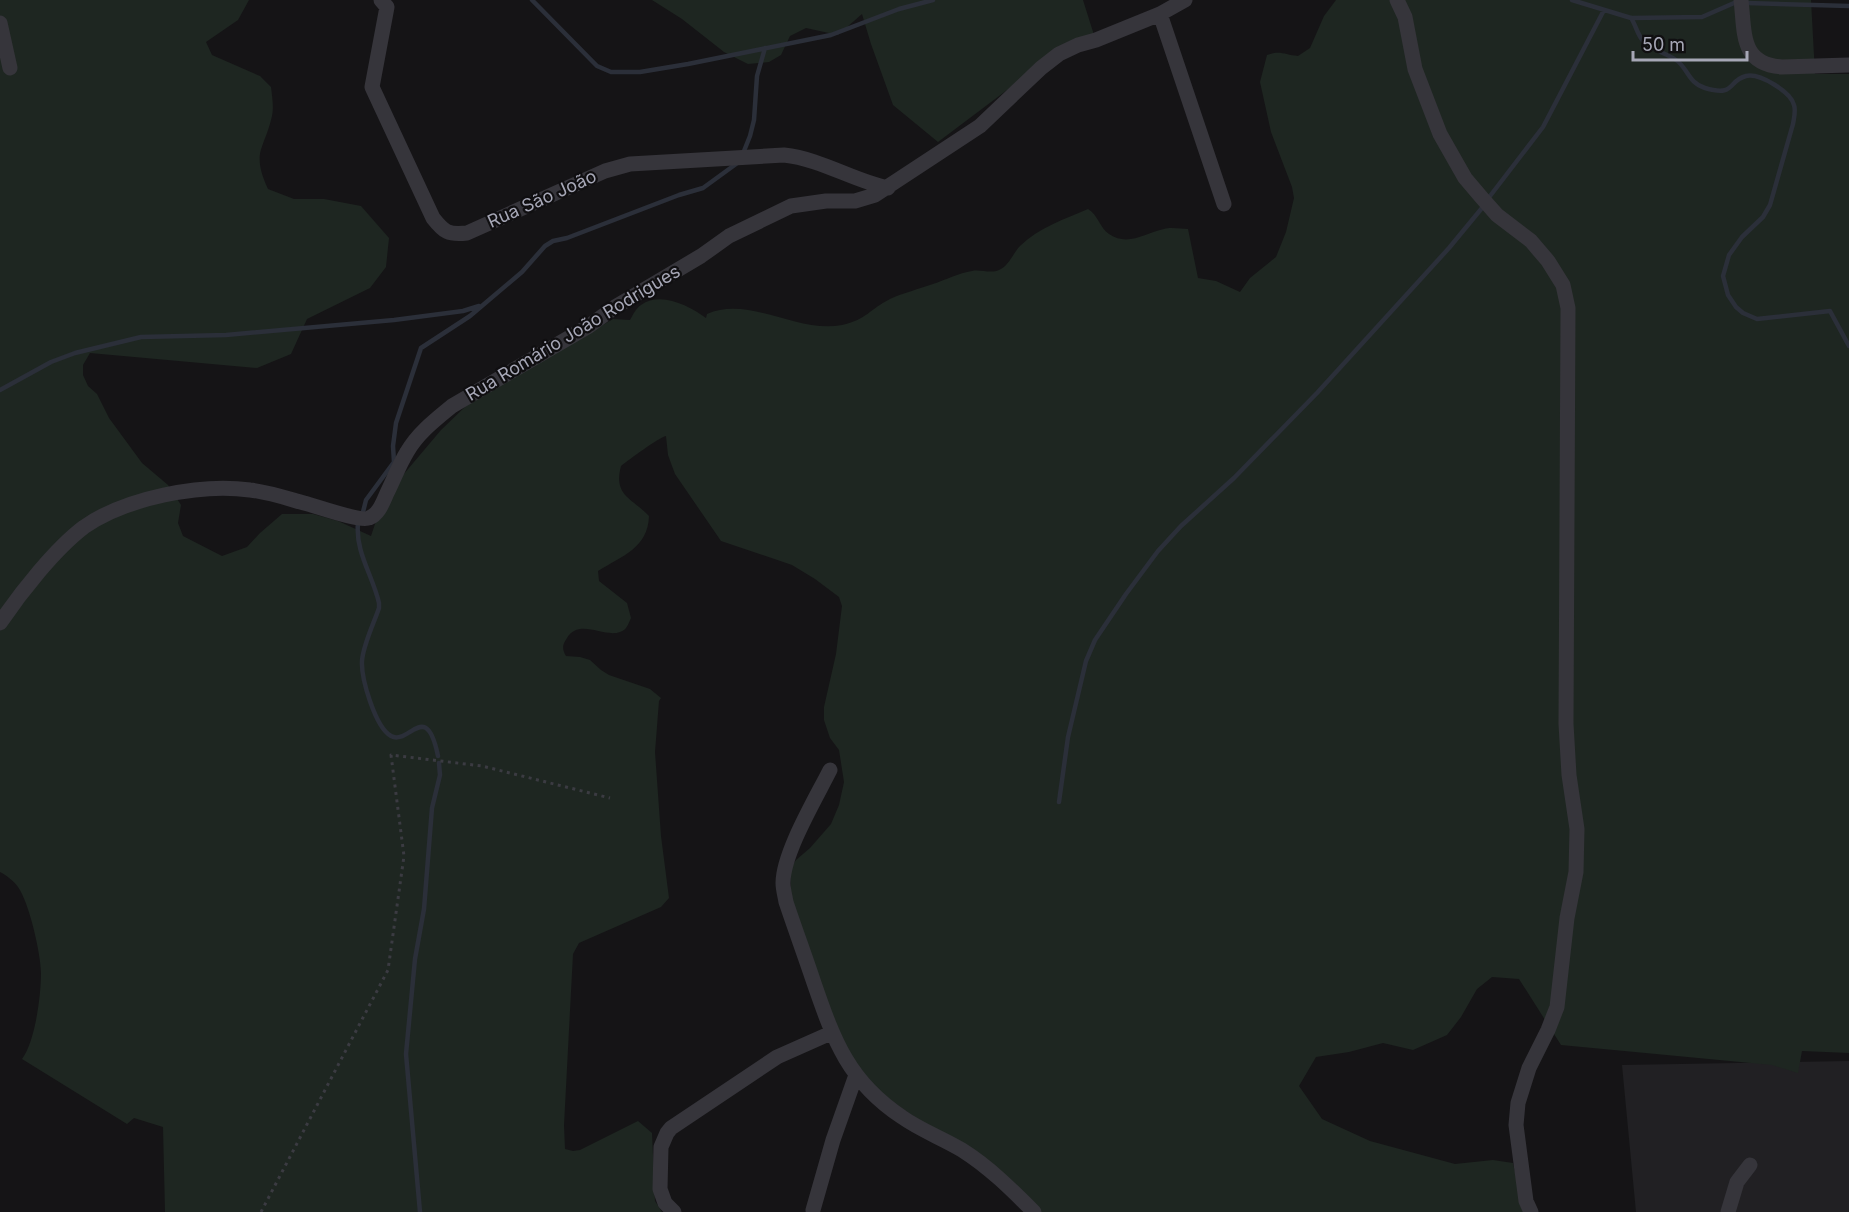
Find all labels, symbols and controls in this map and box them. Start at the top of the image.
scale bar [1633,24,1747,62]
text: 50 m [1642,34,1685,55]
street label: Rua São João [484,165,600,232]
street label: Rua Romário João Rodrigues [462,260,684,405]

